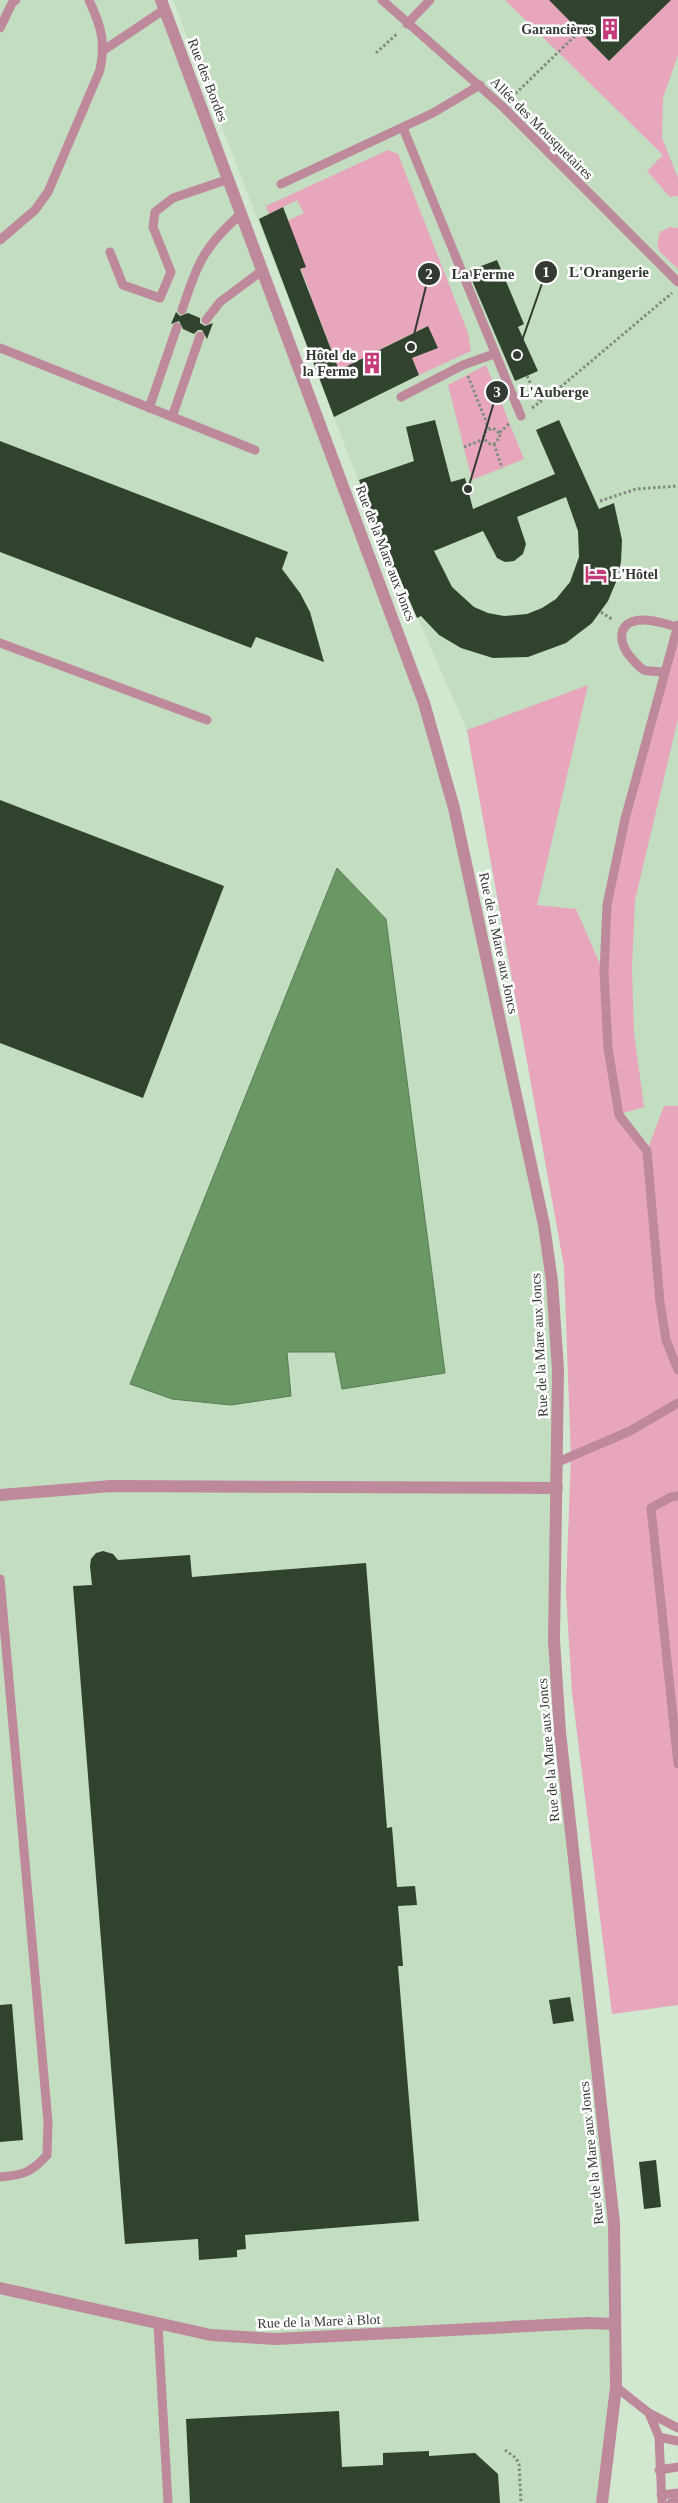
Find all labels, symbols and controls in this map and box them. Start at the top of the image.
building icon: Garancières [597,16,623,42]
place label: Garancières [521,22,595,37]
street label: Rue des Bordes [185,36,230,124]
street label: Allée des Mousquetaires [487,74,596,183]
callout: L'Orangerie [534,257,658,287]
callout: La Ferme [417,259,525,289]
text: 1 [542,264,550,280]
text: L'Orangerie [569,264,649,280]
text: 2 [425,266,433,282]
text: La Ferme [452,266,515,282]
place label: Hôtel de la Ferme [303,348,356,379]
building icon: Hôtel de la Ferme [359,350,385,376]
callout: L'Auberge [484,377,599,407]
text: 3 [493,384,501,400]
text: L'Auberge [519,384,589,400]
street label: Rue de la Mare aux Joncs [353,483,418,623]
hotel icon: L'Hôtel [583,561,609,587]
place label: L'Hôtel [612,567,658,582]
street label: Rue de la Mare aux Joncs [476,871,521,1015]
street label: Rue de la Mare aux Joncs [528,1273,551,1417]
street label: Rue de la Mare aux Joncs [535,1677,562,1822]
street label: Rue de la Mare aux Joncs [577,2080,606,2225]
street label: Rue de la Mare à Blot [257,2312,381,2331]

